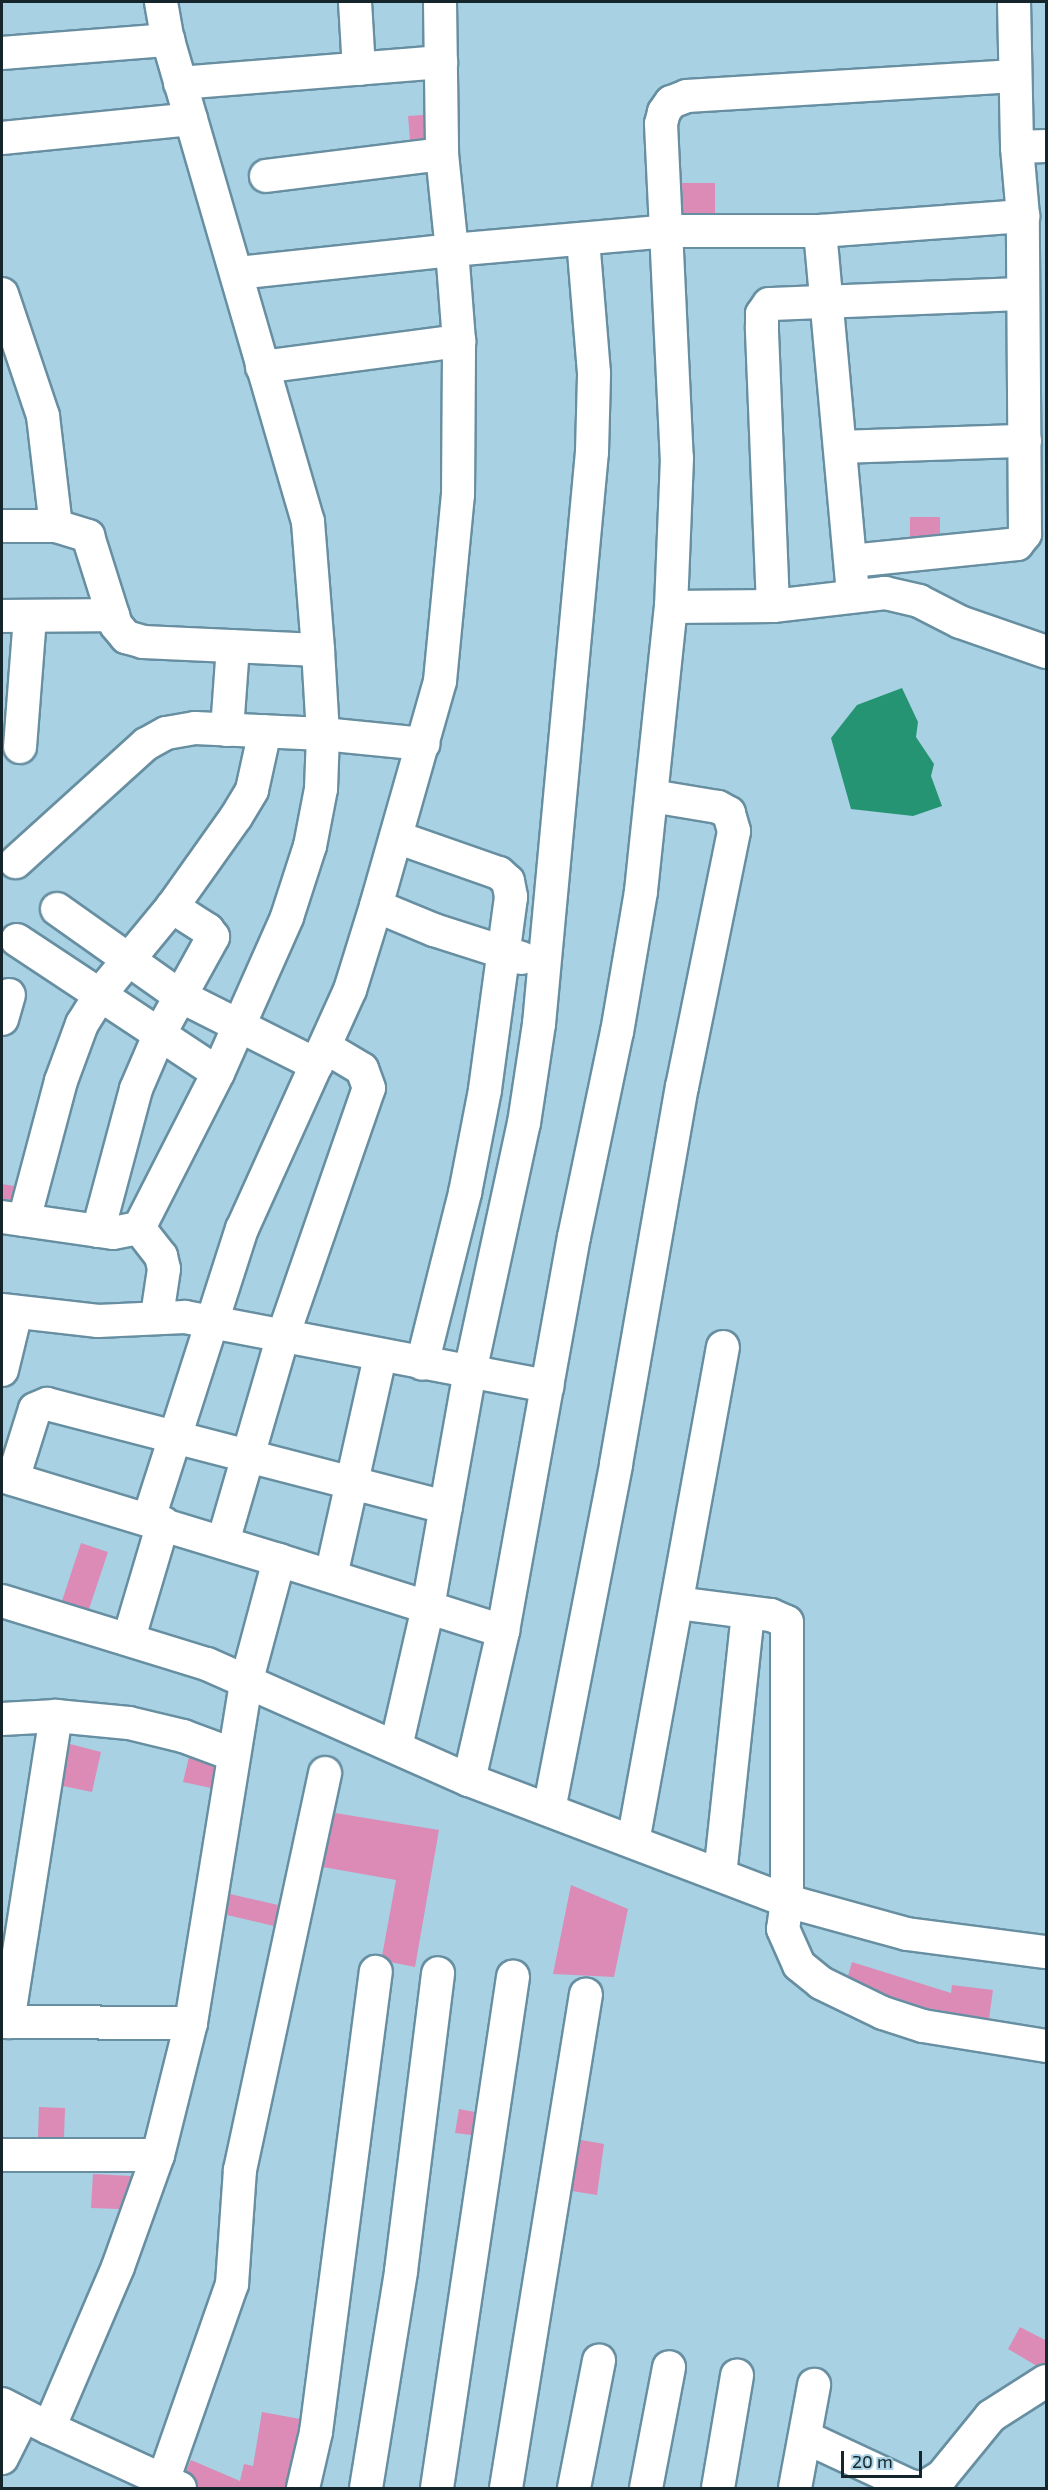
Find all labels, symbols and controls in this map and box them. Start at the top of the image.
scale bar [844,2439,925,2477]
text: 20 m [852,2450,893,2472]

